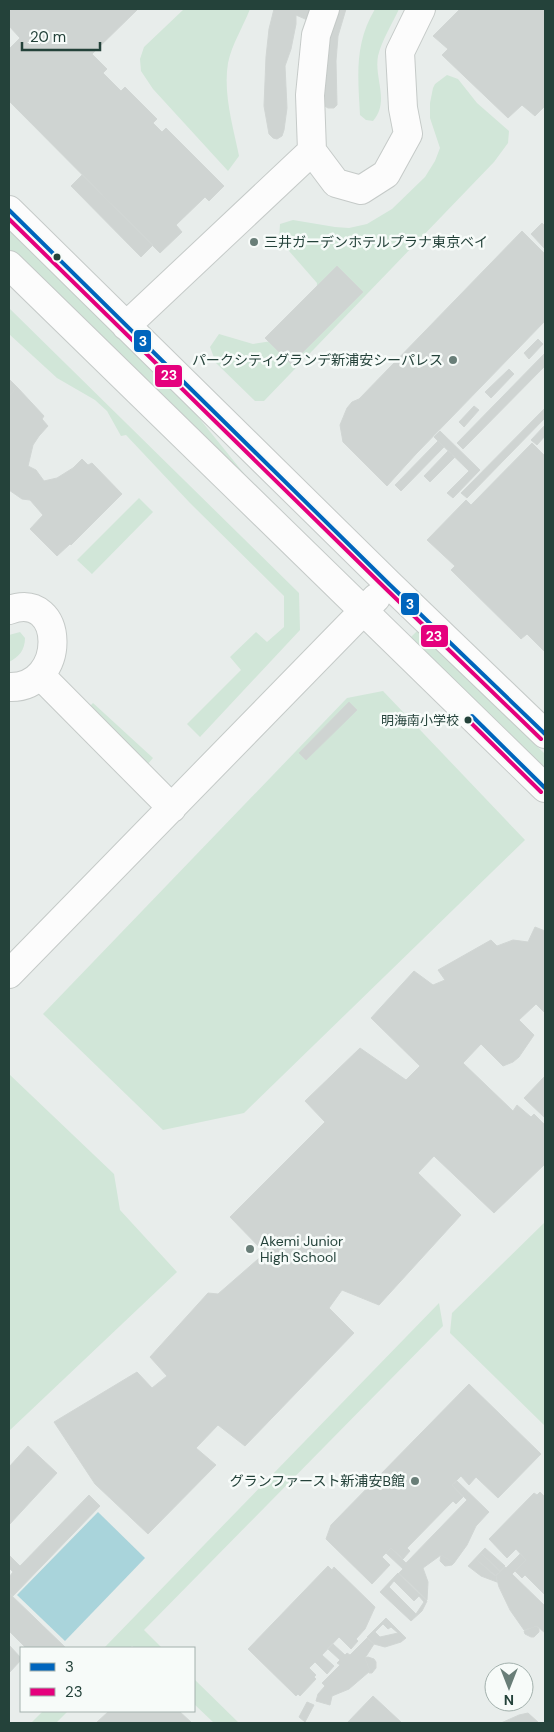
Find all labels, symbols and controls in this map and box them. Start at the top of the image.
scale bar [22,20,100,52]
text: 20 m [30,27,66,47]
place label: 三井ガーデンホテルプラナ東京ベイ [264,233,488,251]
marker: 三井ガーデンホテルプラナ東京ベイ [248,236,260,248]
unlabelled marker [52,252,62,262]
line badge: 3 [133,329,152,353]
text: 3 [139,332,147,350]
place label: パークシティグランデ新浦安シーパレス [192,351,443,369]
marker: パークシティグランデ新浦安シーパレス [447,354,459,366]
line badge: 23 [154,364,183,388]
text: 23 [161,366,177,384]
line badge: 3 [400,592,420,616]
text: 3 [406,595,414,613]
line badge: 23 [420,624,449,648]
text: 23 [426,627,442,645]
place label: 明海南小学校 [381,712,459,729]
marker: 明海南小学校 [463,715,473,725]
place label: Akemi Junior High School [260,1232,343,1266]
marker: Akemi Junior High School [244,1243,256,1255]
place label: グランファースト新浦安B館 [230,1472,405,1490]
marker: グランファースト新浦安B館 [409,1475,421,1487]
legend [20,1647,195,1712]
text: 3 [65,1657,74,1677]
north arrow [484,1662,534,1712]
text: 23 [65,1682,83,1702]
text: N [504,1691,514,1709]

